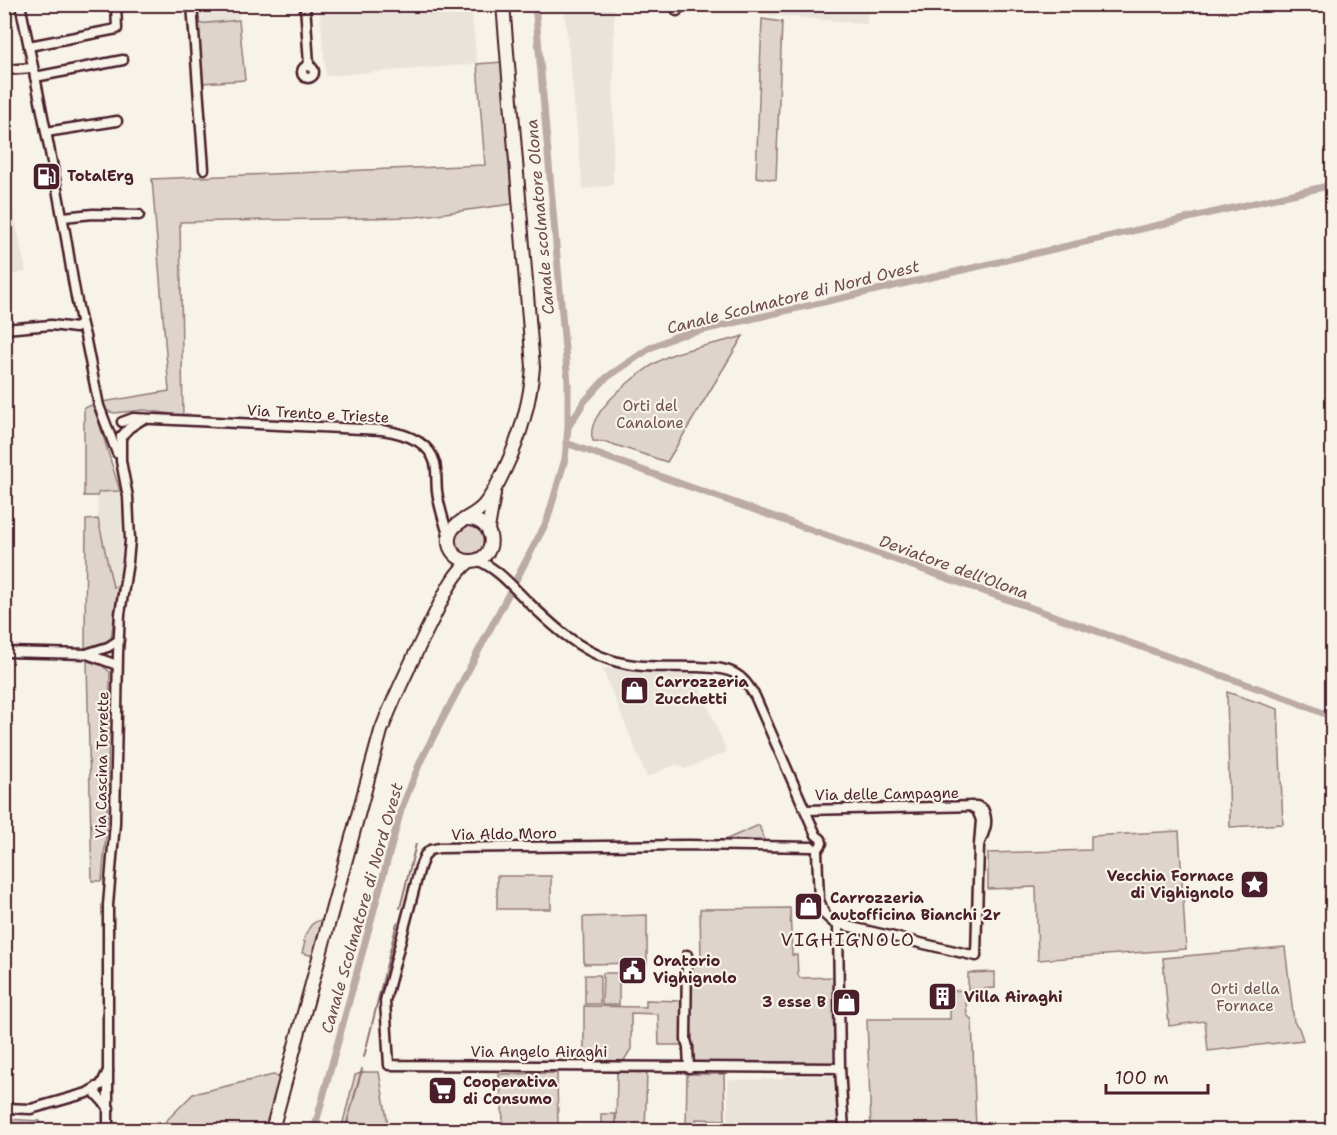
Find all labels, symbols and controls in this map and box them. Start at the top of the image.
water label: Canale scolmatore Olona [521,118,559,316]
fuel station icon: TotalErg [30,160,62,192]
place label: TotalErg [67,166,134,186]
water label: Canale Scolmatore di Nord Ovest [665,255,921,339]
park label: Orti del Canalone [616,396,684,433]
street label: Via Trento e Trieste [246,400,390,428]
water label: Deviatore dell'Olona [876,530,1032,604]
place label: Carrozzeria Zucchetti [655,672,750,709]
shop icon: Carrozzeria Zucchetti [618,675,650,707]
street label: Via Cascina Torrette [91,691,113,839]
water label: Canale Scolmatore di Nord Ovest [316,780,408,1036]
street label: Via delle Campagne [815,783,959,805]
street label: Via Aldo Moro [451,823,557,845]
place label: Vecchia Fornace di Vighignolo [1107,866,1234,903]
place icon: Vecchia Fornace di Vighignolo [1239,869,1271,901]
place label: Carrozzeria autofficina Bianchi 2r [830,888,1001,925]
shop icon: Carrozzeria autofficina Bianchi 2r [793,891,825,923]
district label: VIGHIGNOLO [781,928,915,952]
place label: Oratorio Vighignolo [653,951,737,988]
public building icon: Oratorio Vighignolo [616,954,648,986]
park label: Orti della Fornace [1211,979,1280,1016]
building icon: Villa Airaghi [927,981,959,1013]
shop icon: 3 esse B [831,986,863,1018]
place label: Villa Airaghi [964,987,1063,1007]
place label: 3 esse B [762,992,826,1012]
street label: Via Angelo Airaghi [470,1042,608,1062]
scale bar [1106,1057,1208,1095]
text: 100 m [1115,1066,1169,1090]
place label: Cooperativa di Consumo [463,1072,558,1109]
supermarket icon: Cooperativa di Consumo [426,1075,458,1107]

